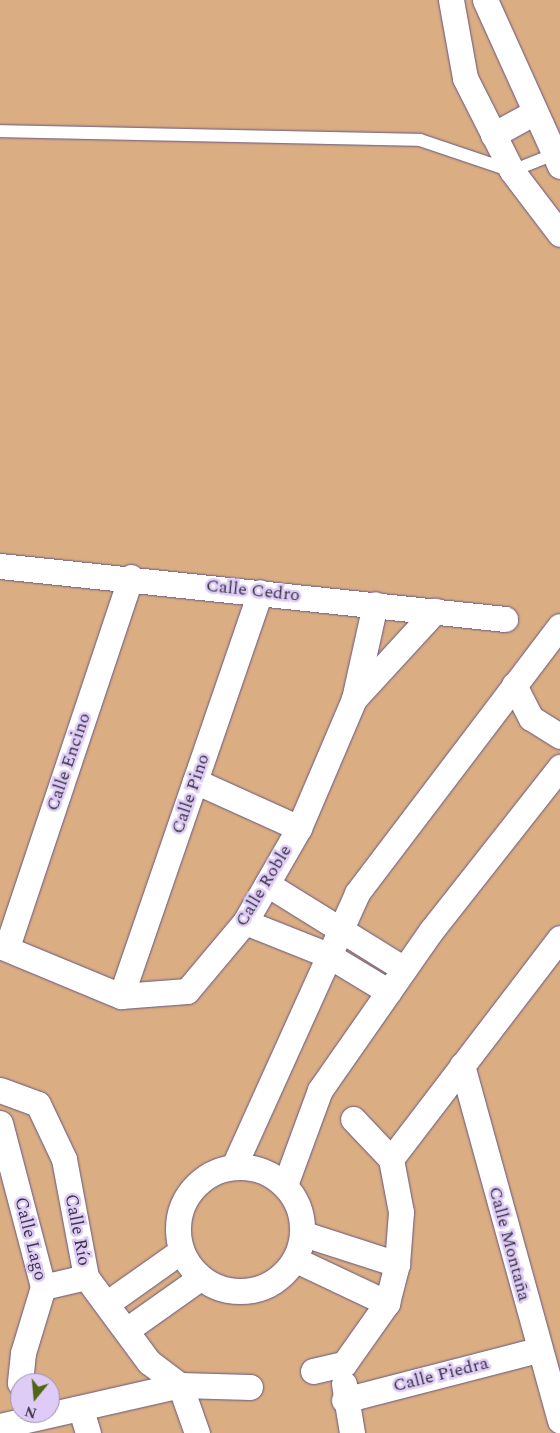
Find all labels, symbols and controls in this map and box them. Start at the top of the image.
street label: Calle Cedro [205,575,301,607]
street label: Calle Encino [42,710,96,814]
street label: Calle Pino [167,751,215,837]
street label: Calle Roble [231,841,297,931]
street label: Calle Montaña [483,1185,535,1303]
street label: Calle Río [59,1192,95,1268]
street label: Calle Lago [9,1195,51,1283]
street label: Calle Piedra [391,1353,491,1397]
north arrow [10,1373,60,1423]
text: N [22,1400,39,1424]

